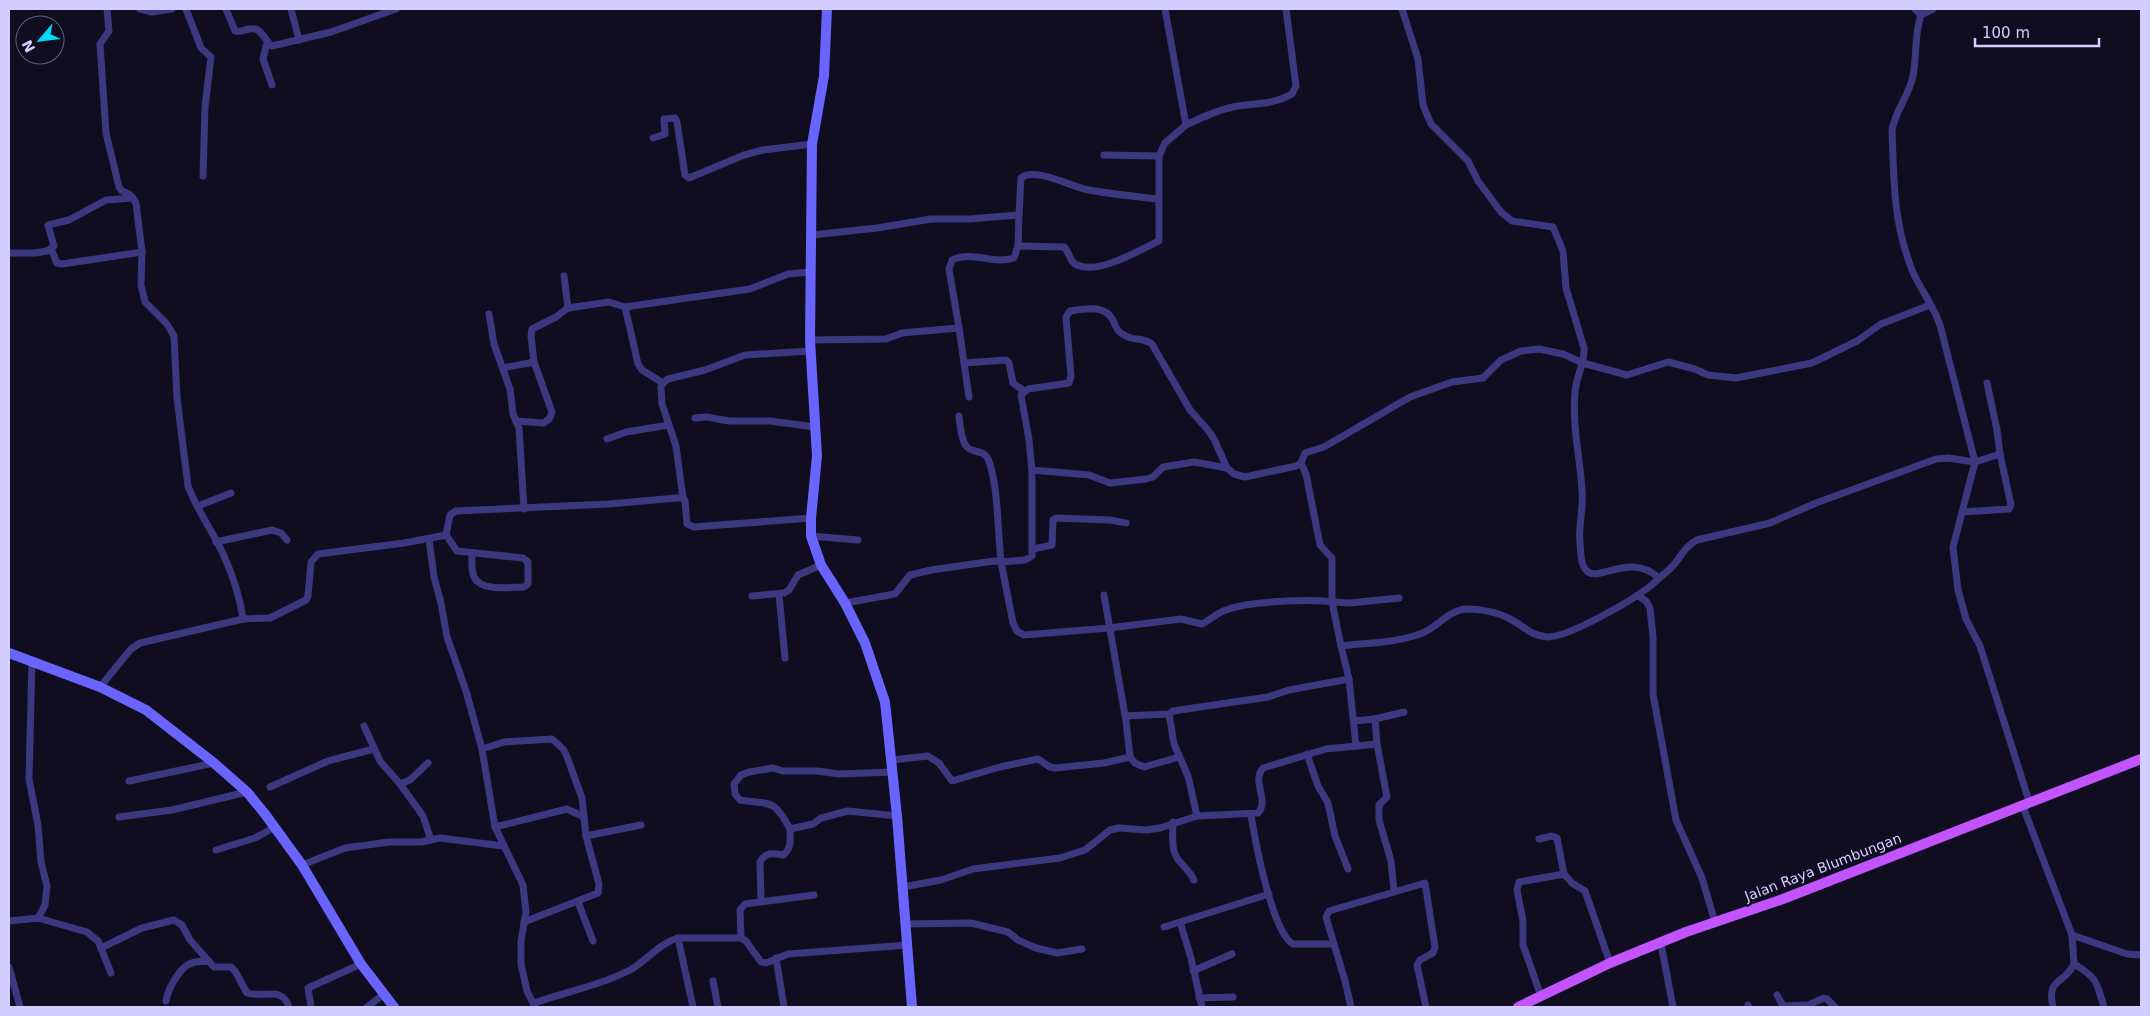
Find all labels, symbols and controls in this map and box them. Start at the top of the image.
north arrow [15,15,65,65]
scale bar [1975,15,2099,47]
text: 100 m [1982,24,2030,42]
text: N [19,37,38,55]
street label: Jalan Raya Blumbungan [1741,830,1904,905]

